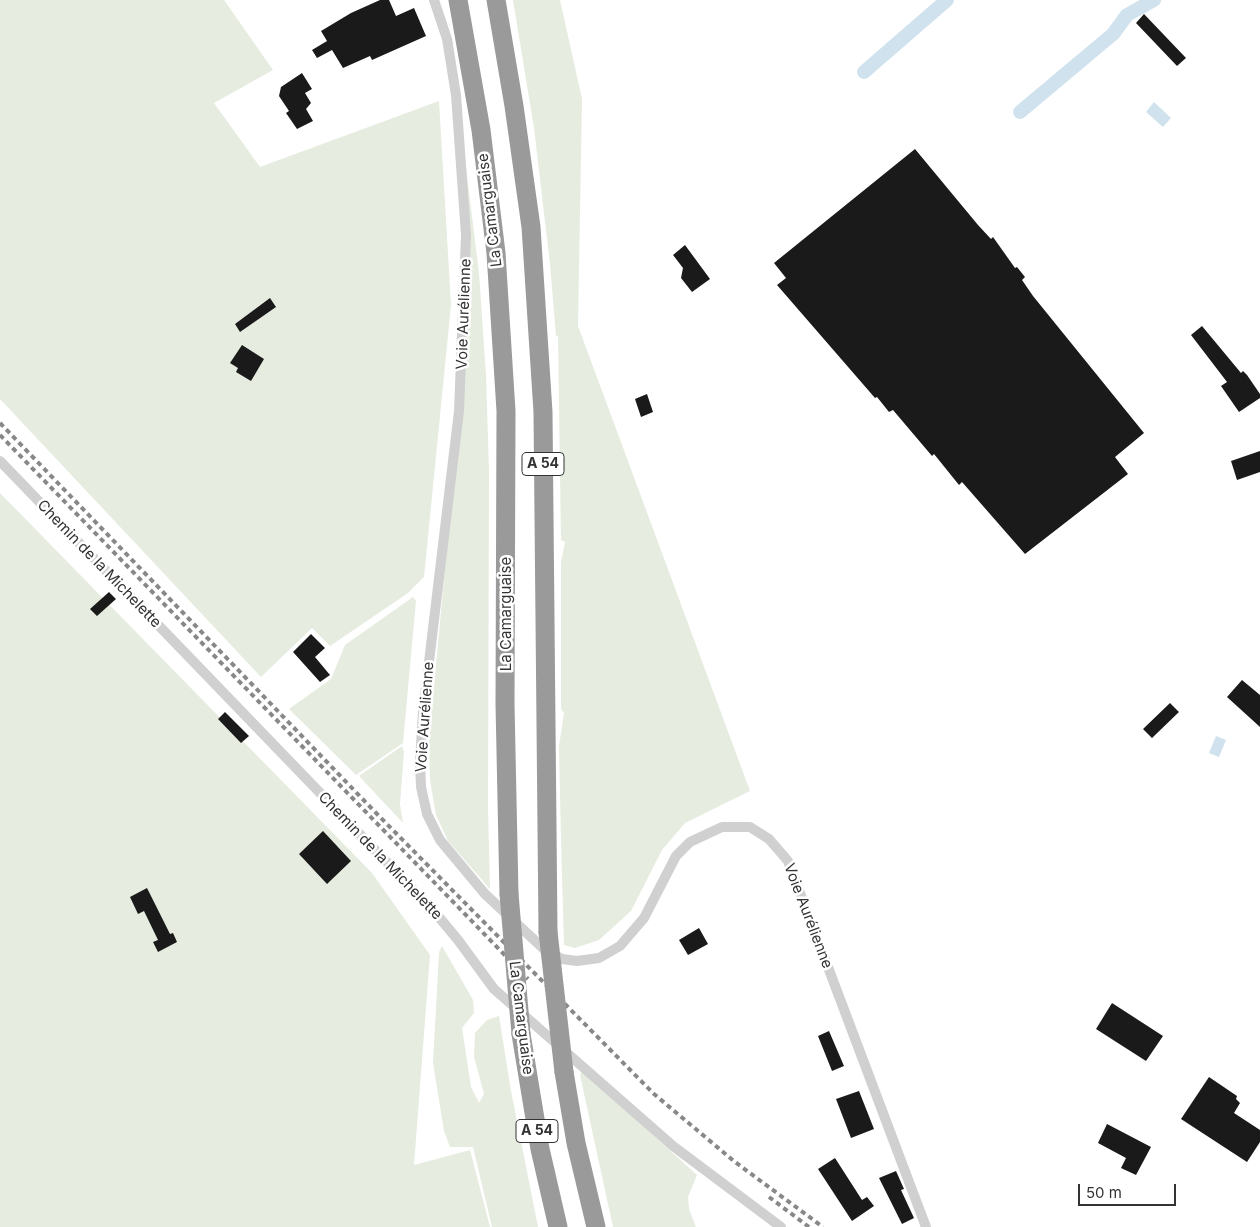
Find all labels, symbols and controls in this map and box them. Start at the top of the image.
street label: La Camarguaise [474,152,506,268]
street label: Voie Aurélienne [453,258,475,370]
road number: A 54 [522,452,564,476]
street label: Chemin de la Michelette [33,496,165,632]
street label: La Camarguaise [497,557,515,671]
street label: Voie Aurélienne [412,661,438,773]
street label: Chemin de la Michelette [314,788,446,924]
street label: Voie Aurélienne [780,861,836,971]
street label: La Camarguaise [505,960,537,1076]
road number: A 54 [516,1120,558,1142]
scale bar [1080,1174,1178,1206]
text: 50 m [1086,1183,1122,1202]

